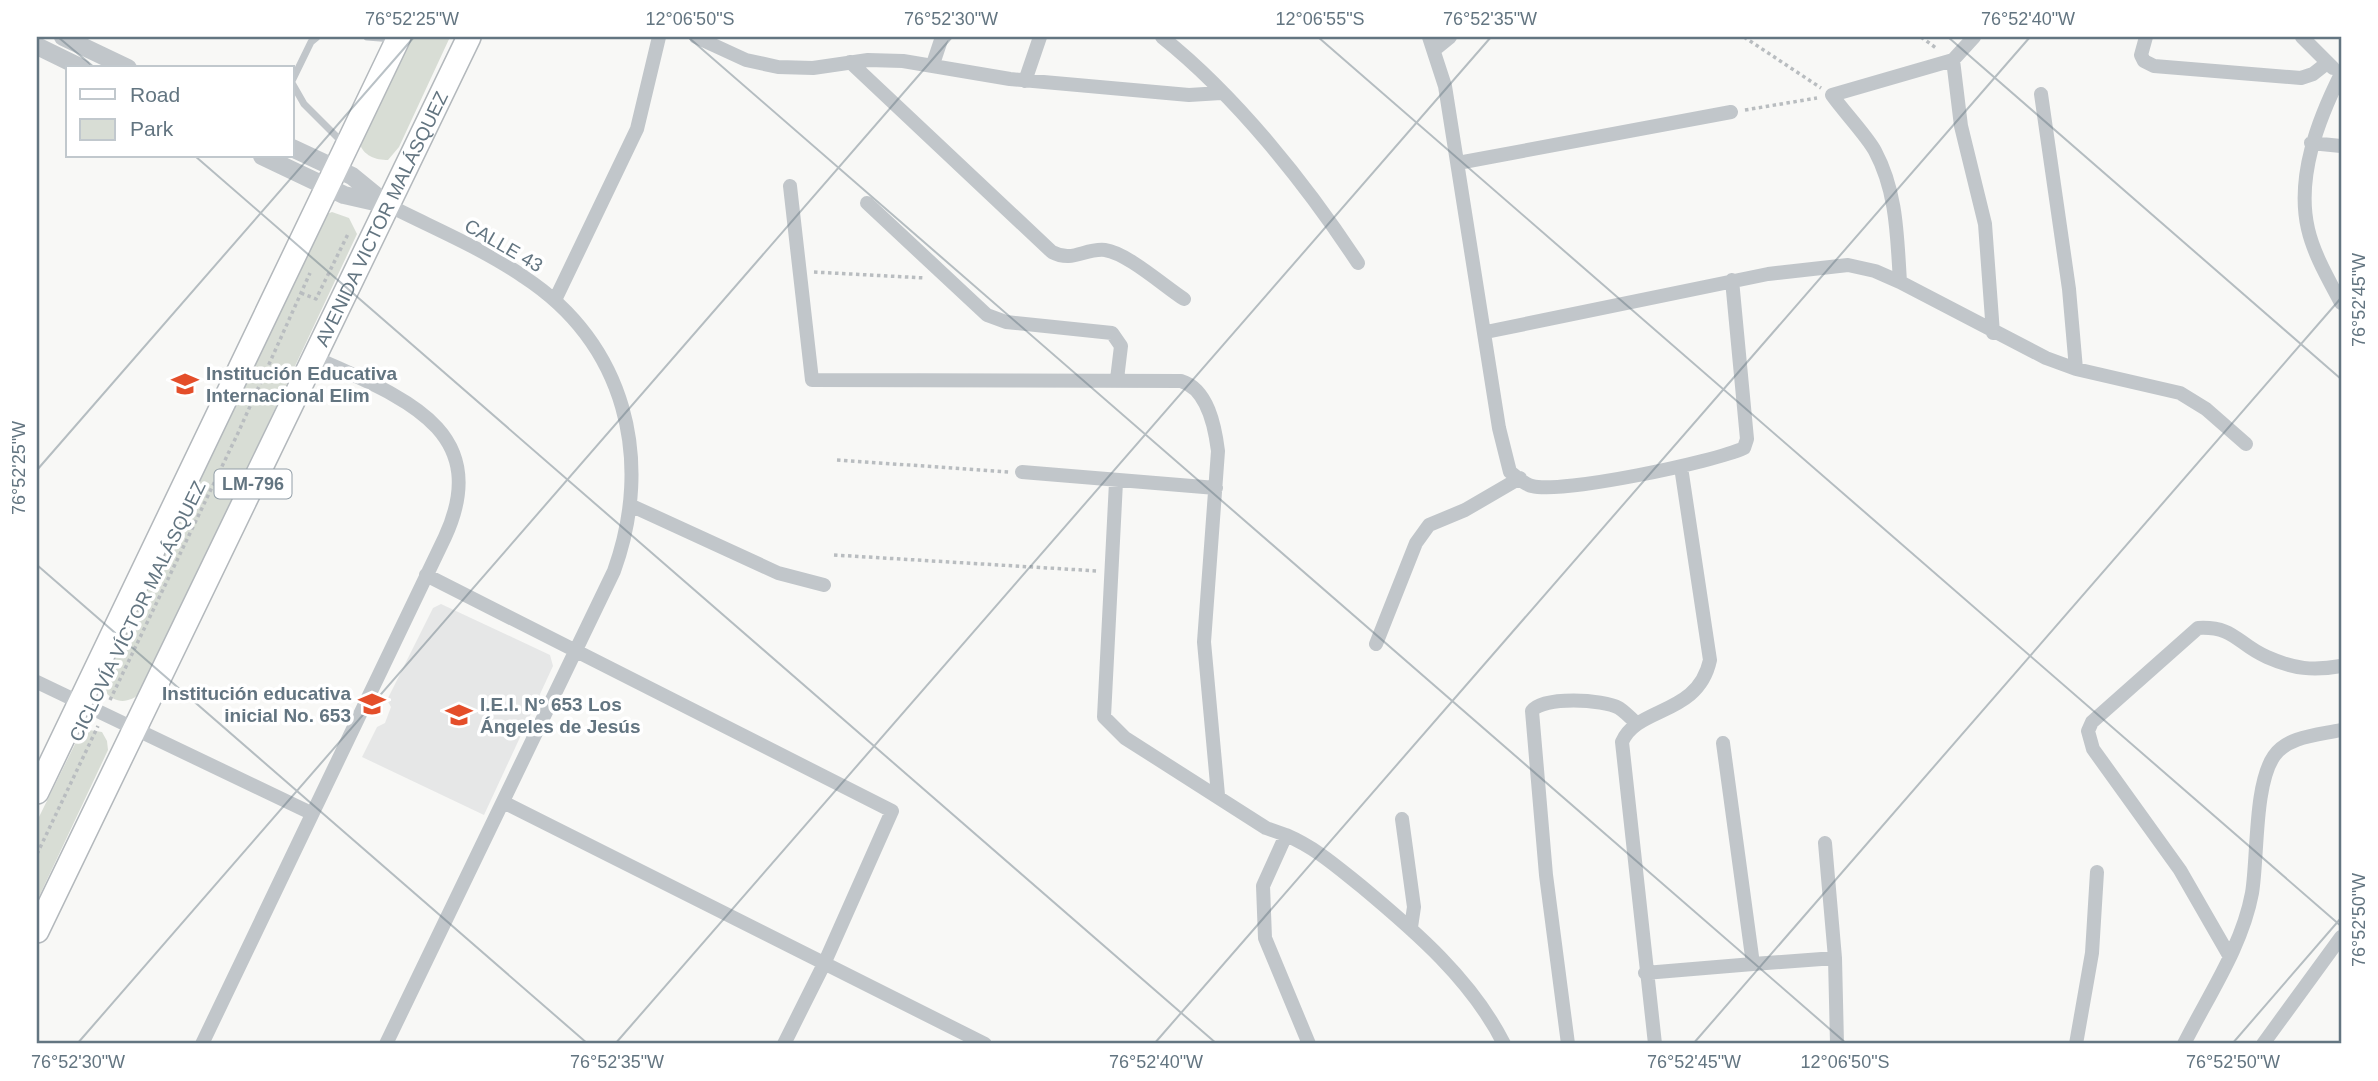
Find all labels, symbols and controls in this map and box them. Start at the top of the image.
text: 76°52'25"W [365,9,459,29]
text: 12°06'50"S [645,9,735,29]
text: 76°52'30"W [904,9,998,29]
text: 12°06'55"S [1275,9,1365,29]
text: 76°52'35"W [1443,9,1537,29]
text: 76°52'40"W [1981,9,2075,29]
legend [66,66,294,158]
text: Road [130,83,180,106]
street label: AVENIDA VICTOR MALÁSQUEZ [311,88,452,350]
text: Park [130,117,174,140]
street label: CALLE 43 [461,215,547,276]
text: 76°52'45"W [2349,253,2369,347]
place label: Institución Educativa Internacional Elim [206,363,398,406]
school or university icon: Institución Educativa Internacional Elim [170,369,200,399]
text: 76°52'25"W [9,421,29,515]
road number: LM-796 [215,470,292,498]
street label: CICLOVÍA VÍCTOR MALÁSQUEZ [65,477,210,745]
place label: Institución educativa inicial No. 653 [162,683,351,726]
school or university icon: Institución educativa inicial No. 653 [357,689,387,719]
place label: I.E.I. N° 653 Los Ángeles de Jesús [480,694,641,737]
school or university icon: I.E.I. N° 653 Los Ángeles de Jesús [444,700,474,730]
text: 76°52'50"W [2349,873,2369,967]
text: 76°52'30"W [31,1052,125,1072]
text: 76°52'35"W [570,1052,664,1072]
text: 76°52'40"W [1109,1052,1203,1072]
text: 76°52'45"W [1647,1052,1741,1072]
text: 12°06'50"S [1800,1052,1890,1072]
text: 76°52'50"W [2186,1052,2280,1072]

